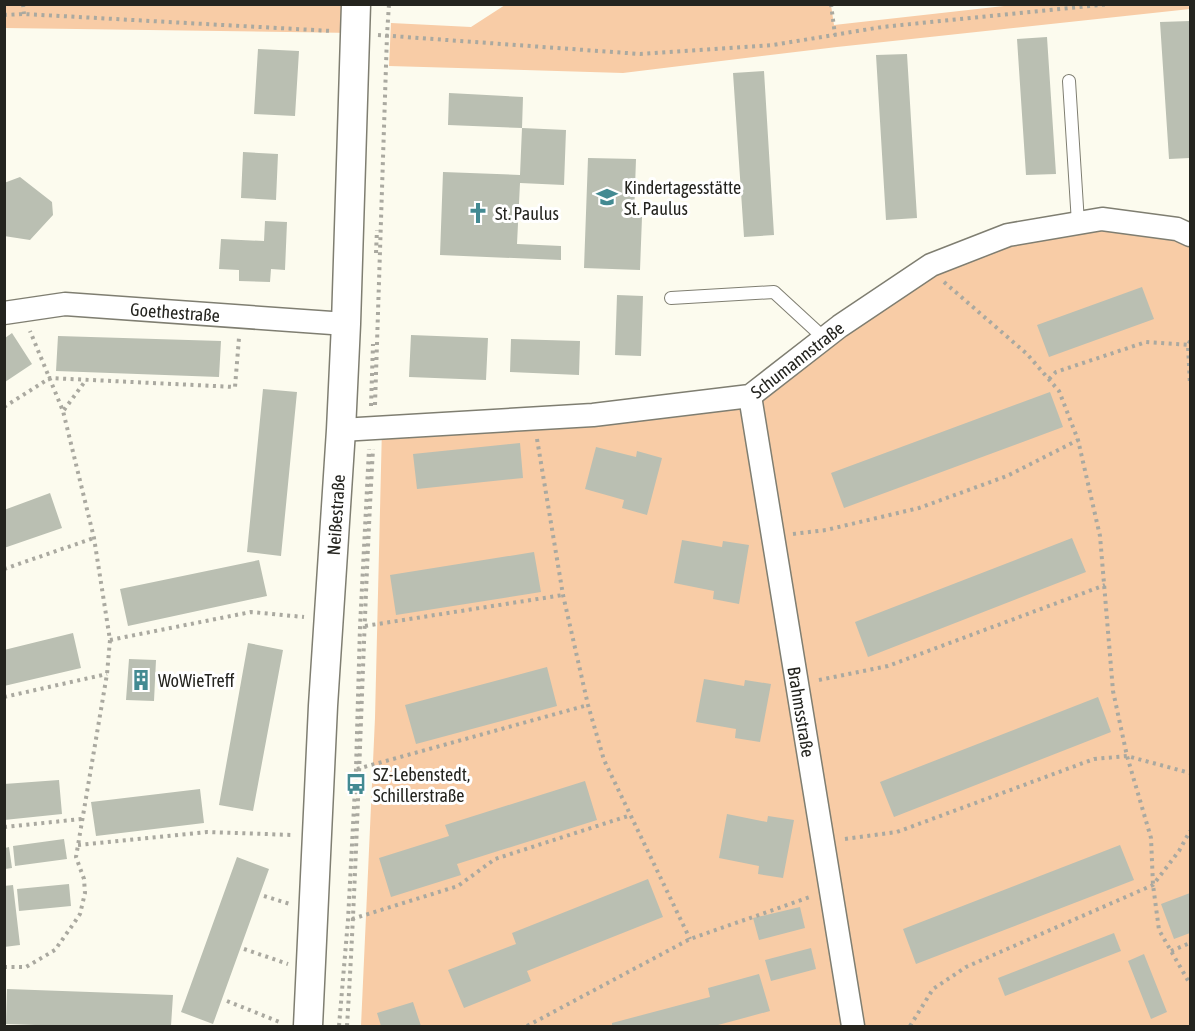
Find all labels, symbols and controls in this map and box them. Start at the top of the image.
place label: Kindertagesstätte St. Paulus [624,177,741,219]
school or university icon: Kindertagesstätte St. Paulus [595,185,619,209]
church icon: St. Paulus [466,201,490,225]
place label: St. Paulus [495,203,559,224]
street label: Goethestraße [130,298,221,325]
street label: Schumannstraße [746,317,848,402]
street label: Neißestraße [322,474,349,556]
street label: Brahmsstraße [784,665,819,759]
building icon: WoWieTreff [129,668,153,692]
place label: WoWieTreff [158,670,235,691]
place label: SZ-Lebenstedt, Schillerstraße [373,764,470,806]
bus stop icon: SZ-Lebenstedt, Schillerstraße [344,772,368,796]

